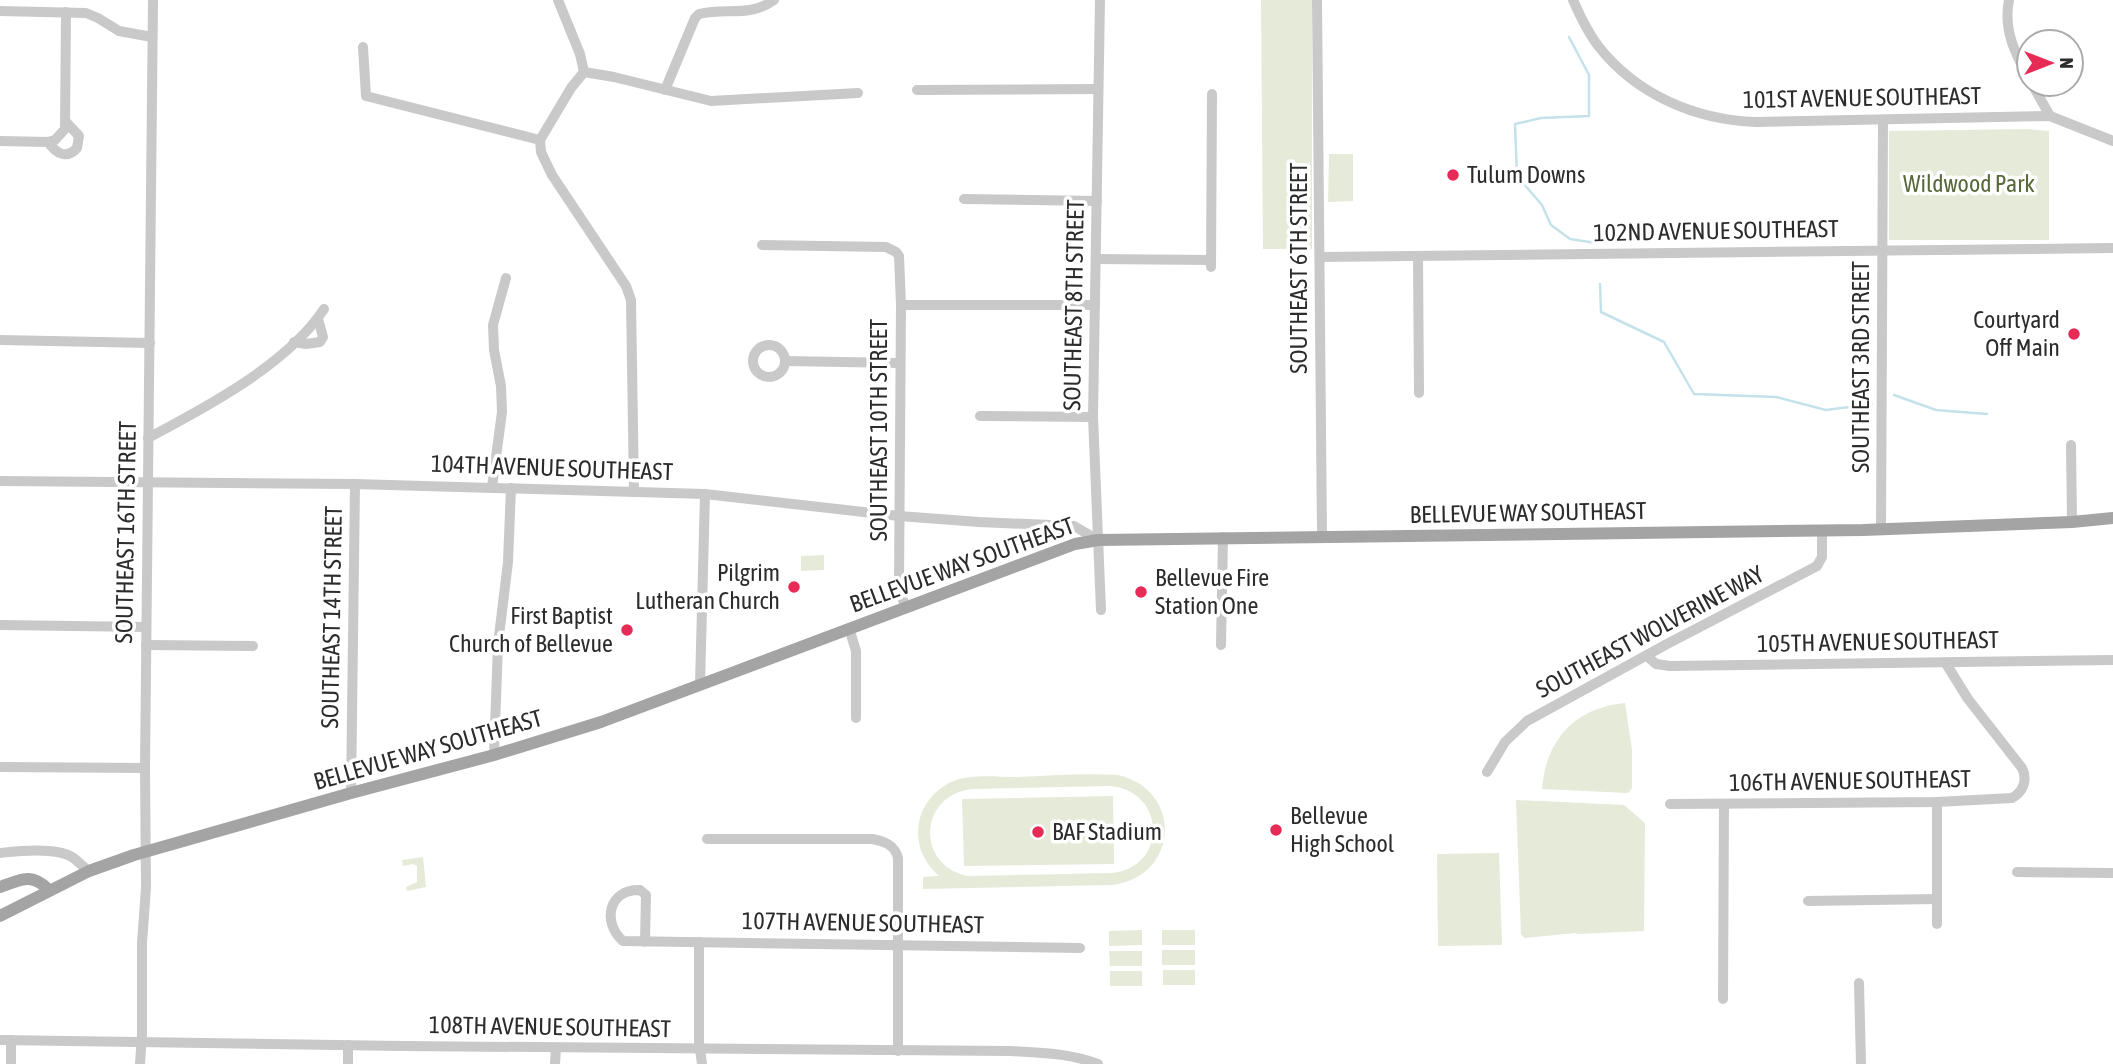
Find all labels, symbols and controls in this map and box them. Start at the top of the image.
north arrow [2015,28,2085,98]
text: N [2056,57,2078,69]
street label: 101ST AVENUE SOUTHEAST [1743,82,1982,113]
place label: Tulum Downs [1467,161,1585,188]
street label: SOUTHEAST 6TH STREET [1285,162,1312,374]
marker: Tulum Downs [1445,167,1461,183]
park label: Wildwood Park [1903,170,2035,197]
street label: SOUTHEAST 8TH STREET [1058,199,1089,411]
street label: 102ND AVENUE SOUTHEAST [1593,215,1839,246]
street label: SOUTHEAST 3RD STREET [1847,260,1874,473]
place label: Courtyard Off Main [1973,306,2060,361]
street label: SOUTHEAST 10TH STREET [865,318,892,541]
marker: Courtyard Off Main [2066,326,2082,342]
street label: SOUTHEAST 16TH STREET [110,420,141,643]
street label: 104TH AVENUE SOUTHEAST [431,450,674,485]
street label: BELLEVUE WAY SOUTHEAST [1409,497,1647,528]
street label: SOUTHEAST 14TH STREET [316,505,347,728]
street label: BELLEVUE WAY SOUTHEAST [846,511,1078,618]
place label: Pilgrim Lutheran Church [635,559,780,614]
street label: SOUTHEAST WOLVERINE WAY [1531,560,1768,703]
place label: Bellevue Fire Station One [1155,564,1269,619]
marker: Pilgrim Lutheran Church [786,579,802,595]
marker: Bellevue Fire Station One [1133,584,1149,600]
place label: First Baptist Church of Bellevue [449,602,613,657]
marker: First Baptist Church of Bellevue [619,622,635,638]
street label: 105TH AVENUE SOUTHEAST [1757,626,2000,657]
street label: BELLEVUE WAY SOUTHEAST [310,704,546,795]
street label: 106TH AVENUE SOUTHEAST [1729,765,1972,796]
place label: Bellevue High School [1290,802,1395,857]
place label: BAF Stadium [1052,818,1162,845]
marker: Bellevue High School [1268,822,1284,838]
marker: BAF Stadium [1030,824,1046,840]
street label: 107TH AVENUE SOUTHEAST [742,907,985,938]
street label: 108TH AVENUE SOUTHEAST [429,1011,672,1042]

